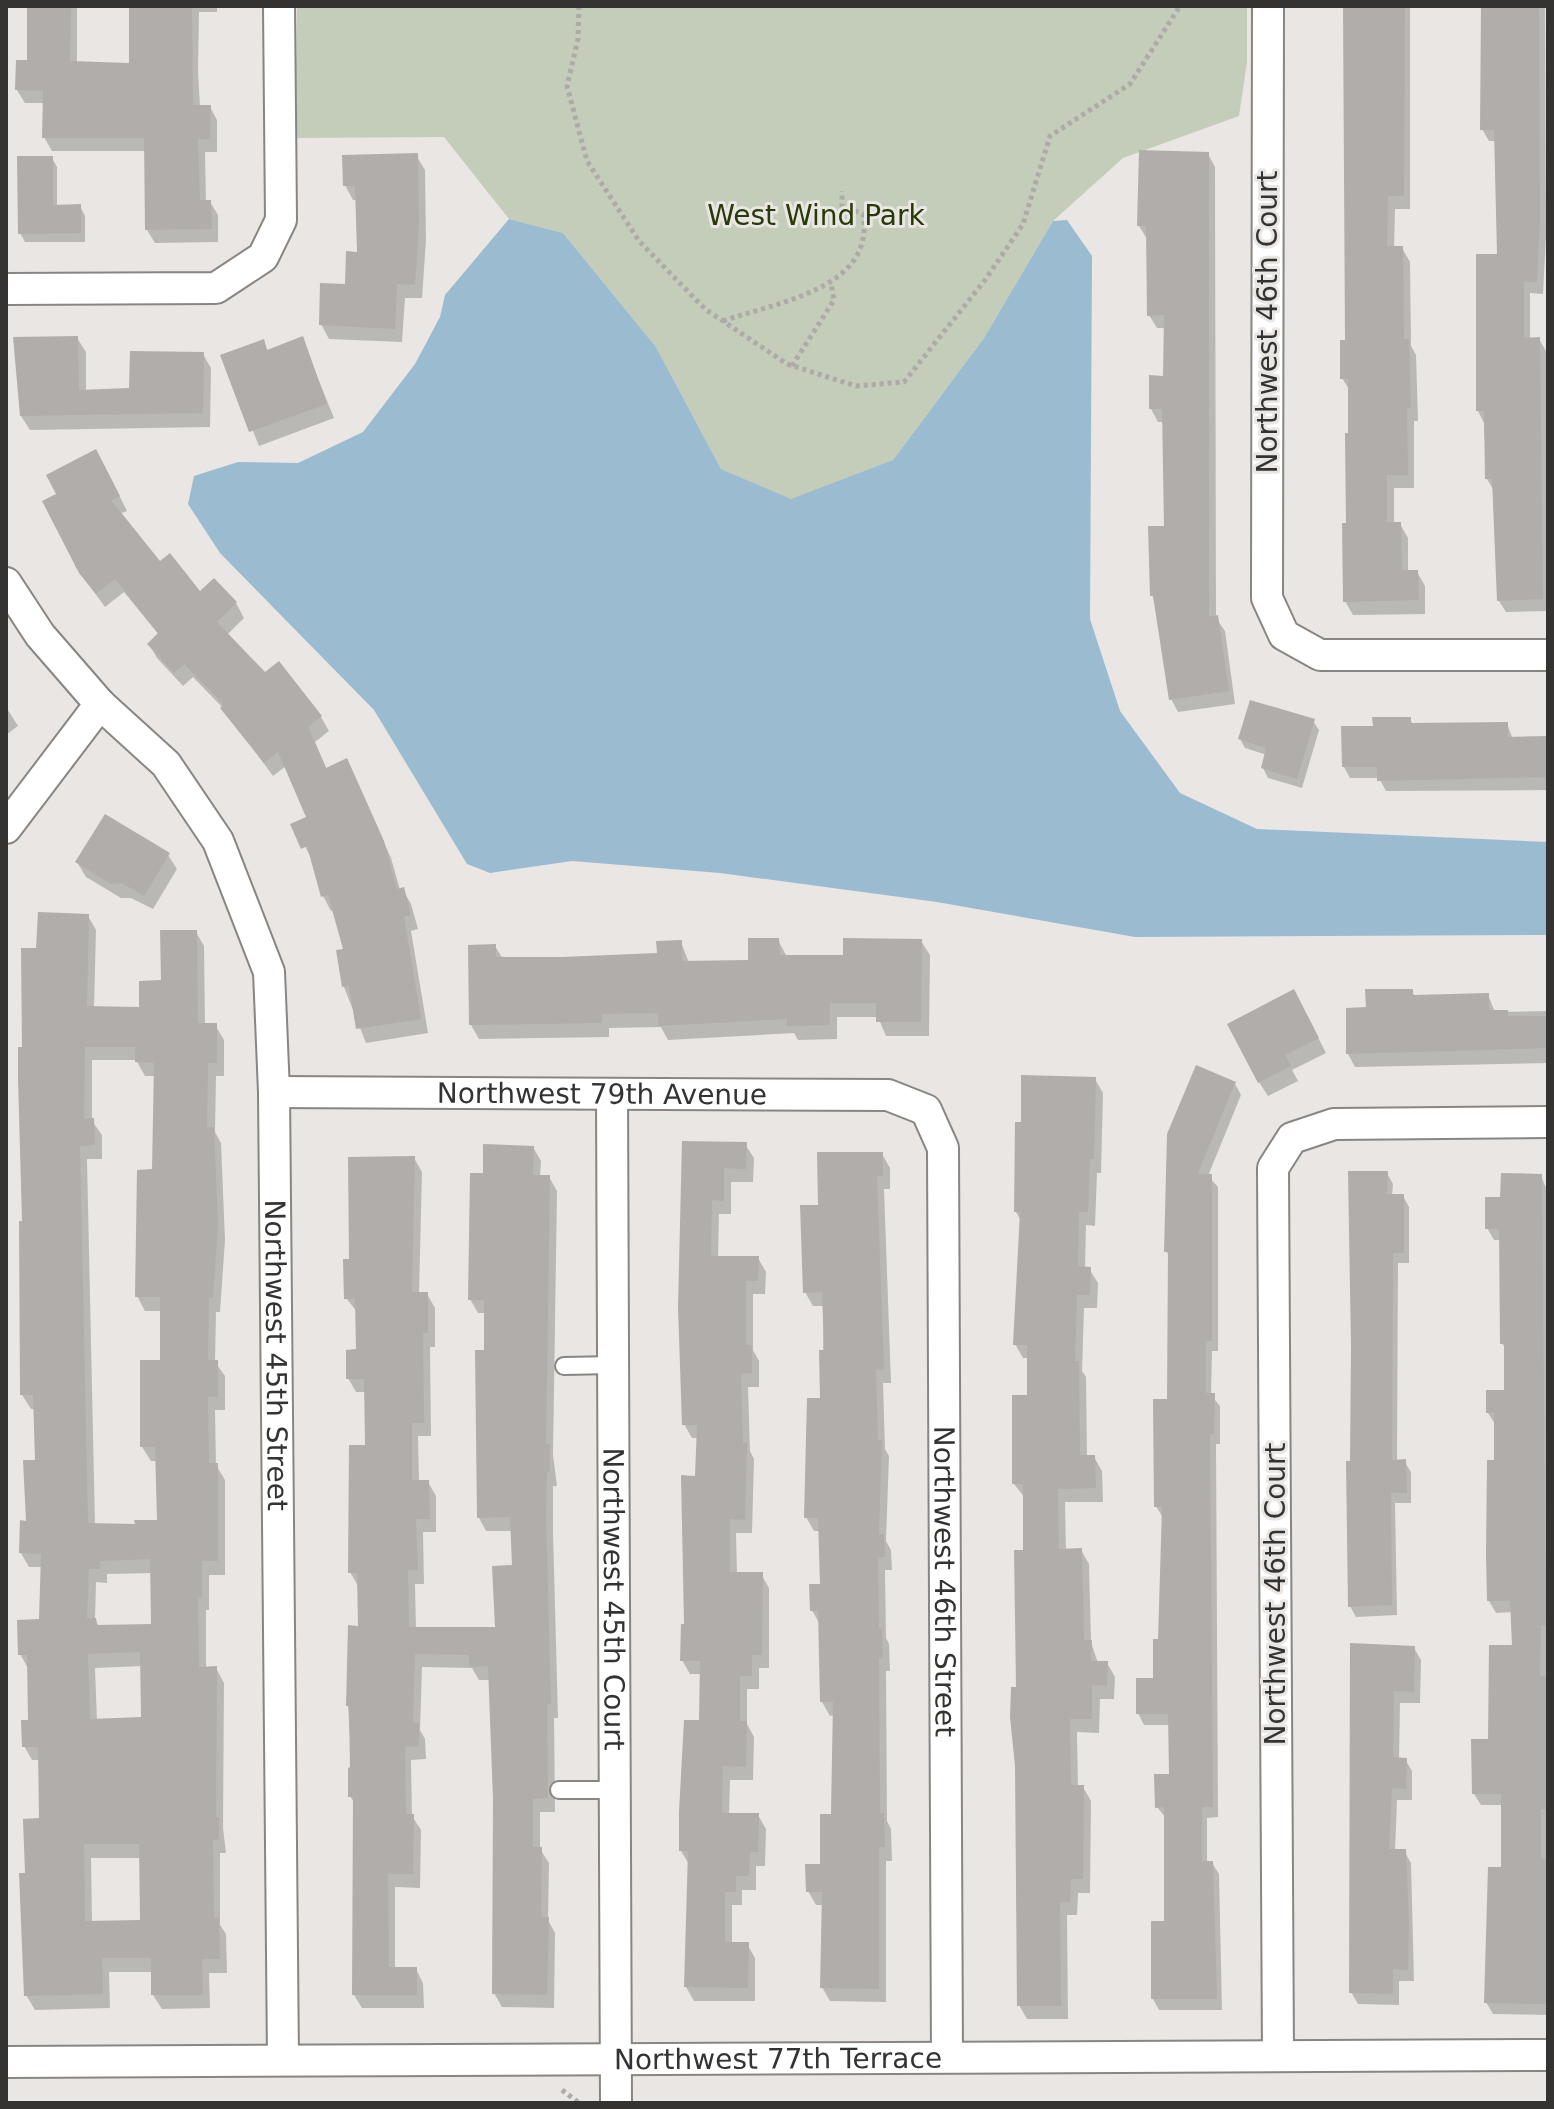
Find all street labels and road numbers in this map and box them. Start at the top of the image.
street label: Northwest 46th Court [1251,170,1284,474]
street label: Northwest 79th Avenue [437,1077,767,1111]
street label: Northwest 45th Street [258,1199,294,1511]
street label: Northwest 46th Street [927,1426,962,1737]
street label: Northwest 46th Court [1259,1442,1292,1746]
street label: Northwest 45th Court [596,1447,631,1751]
street label: Northwest 77th Terrace [614,2042,942,2076]

